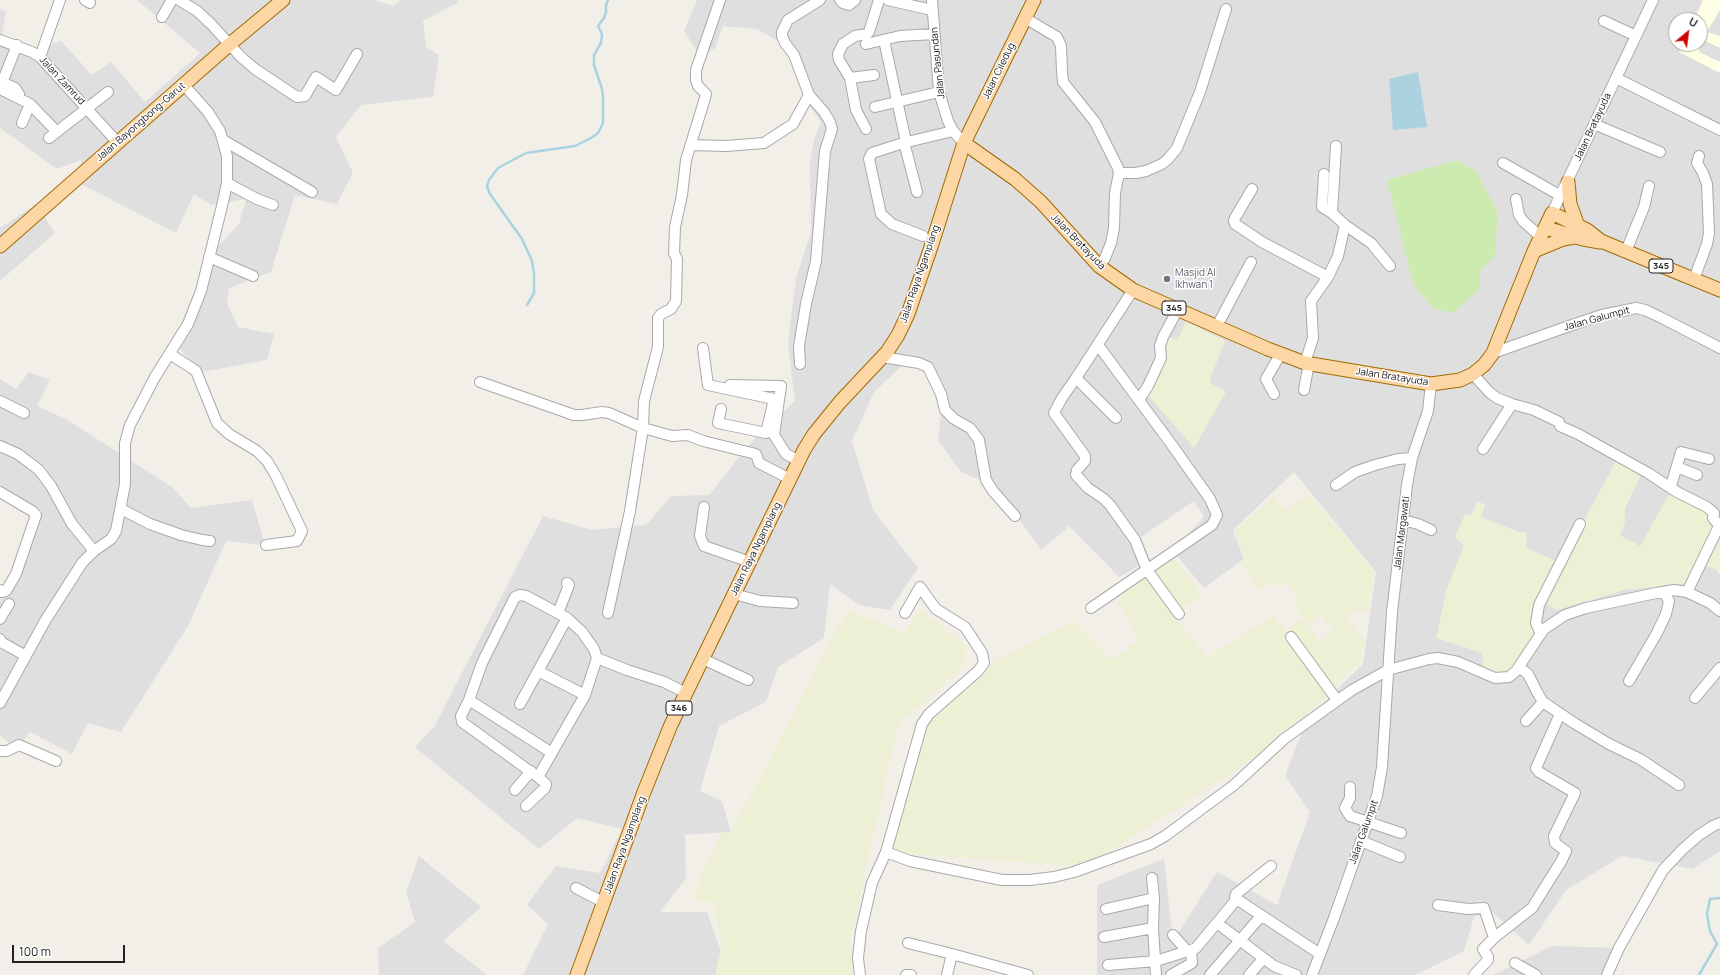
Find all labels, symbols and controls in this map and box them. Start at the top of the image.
north arrow [1668,12,1708,52]
text: U [1686,13,1701,30]
street label: Jalan Pasundan [928,27,948,99]
street label: Jalan Ciledug [980,41,1018,101]
street label: Jalan Zamrud [37,54,87,108]
street label: Jalan Bayongbong-Garut [94,80,188,164]
street label: Jalan Bratayuda [1572,91,1614,163]
street label: Jalan Bratayuda [1048,212,1108,272]
street label: Jalan Raya Ngamplang [898,224,942,324]
road number: 345 [1649,259,1673,273]
place label: Masjid Al Ikhwan 1 [1175,267,1216,290]
marker: Masjid Al Ikhwan 1 [1162,274,1172,284]
road number: 345 [1162,301,1186,315]
street label: Jalan Galumpit [1563,304,1631,334]
street label: Jalan Bratayuda [1355,365,1429,389]
street label: Jalan Margawati [1392,496,1412,570]
street label: Jalan Raya Ngamplang [728,500,784,598]
road number: 346 [666,701,692,715]
street label: Jalan Raya Ngamplang [602,795,648,895]
street label: Jalan Galumpit [1347,798,1381,866]
scale bar [14,937,127,963]
text: 100 m [19,943,51,960]

